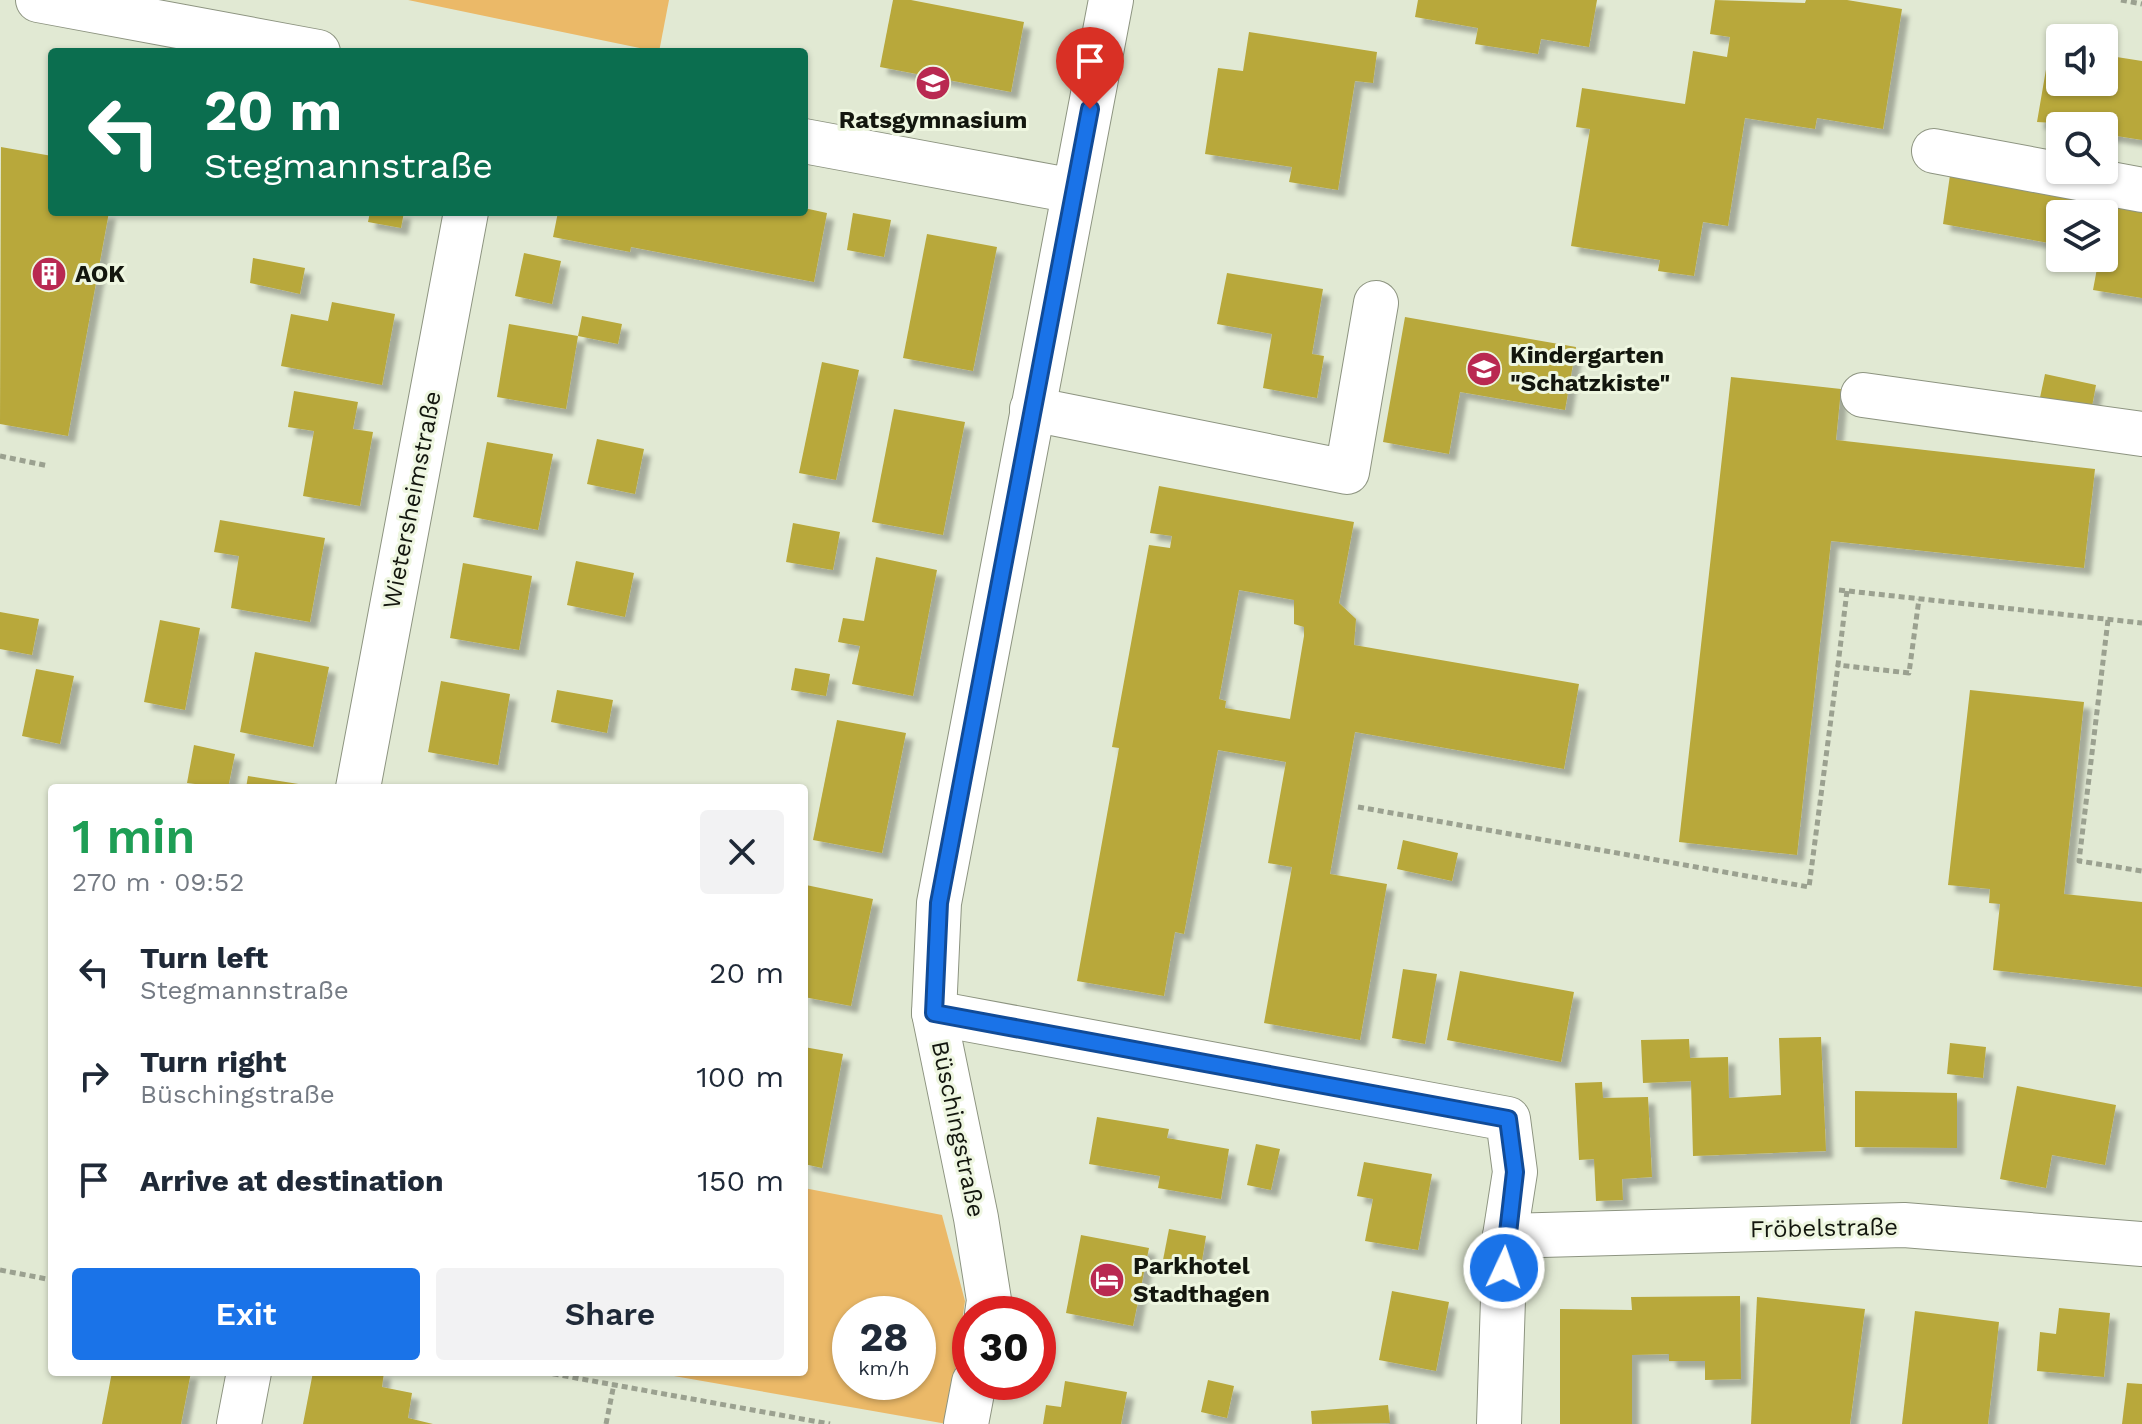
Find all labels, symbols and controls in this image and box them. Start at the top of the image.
map controls [2046,24,2118,272]
button: sound [2046,24,2118,96]
pin [1056,27,1124,109]
icon: arrive [1068,39,1112,83]
school or university icon: Ratsgymnasium [914,64,952,102]
text: 20 m [204,78,342,144]
icon: left [72,80,176,184]
place label: Ratsgymnasium [839,106,1027,134]
button: search [2046,112,2118,184]
text: Stegmannstraße [204,145,493,187]
button: layers [2046,200,2118,272]
building icon: AOK [30,255,68,293]
place label: AOK [75,260,125,288]
place label: Kindergarten "Schatzkiste" [1510,341,1670,397]
school or university icon: Kindergarten "Schatzkiste" [1465,350,1503,388]
street label: Wietersheimstraße [377,389,447,611]
text: 1 min [72,808,195,865]
button: close [700,810,784,894]
text: 270 m · 09:52 [72,867,244,897]
text: Turn left [140,940,268,975]
icon: left [72,950,116,994]
text: 20 m [709,955,784,990]
text: Stegmannstraße [140,975,349,1005]
street label: Büschingstraße [926,1038,990,1220]
text: Turn right [140,1044,286,1079]
icon: right [72,1054,116,1098]
text: 100 m [696,1059,784,1094]
text: Büschingstraße [140,1079,335,1109]
icon: arrive [72,1158,116,1202]
text: Arrive at destination [140,1163,444,1198]
text: 150 m [697,1163,784,1198]
street label: Fröbelstraße [1750,1213,1898,1243]
position arrow [1462,1226,1546,1310]
place label: Parkhotel Stadthagen [1133,1252,1270,1308]
hotel icon: Parkhotel Stadthagen [1088,1261,1126,1299]
button: Exit [72,1268,420,1360]
button: Share [436,1268,784,1360]
speed limit sign: 30 [952,1296,1056,1400]
text: 28 [860,1314,908,1361]
text: km/h [858,1356,910,1380]

